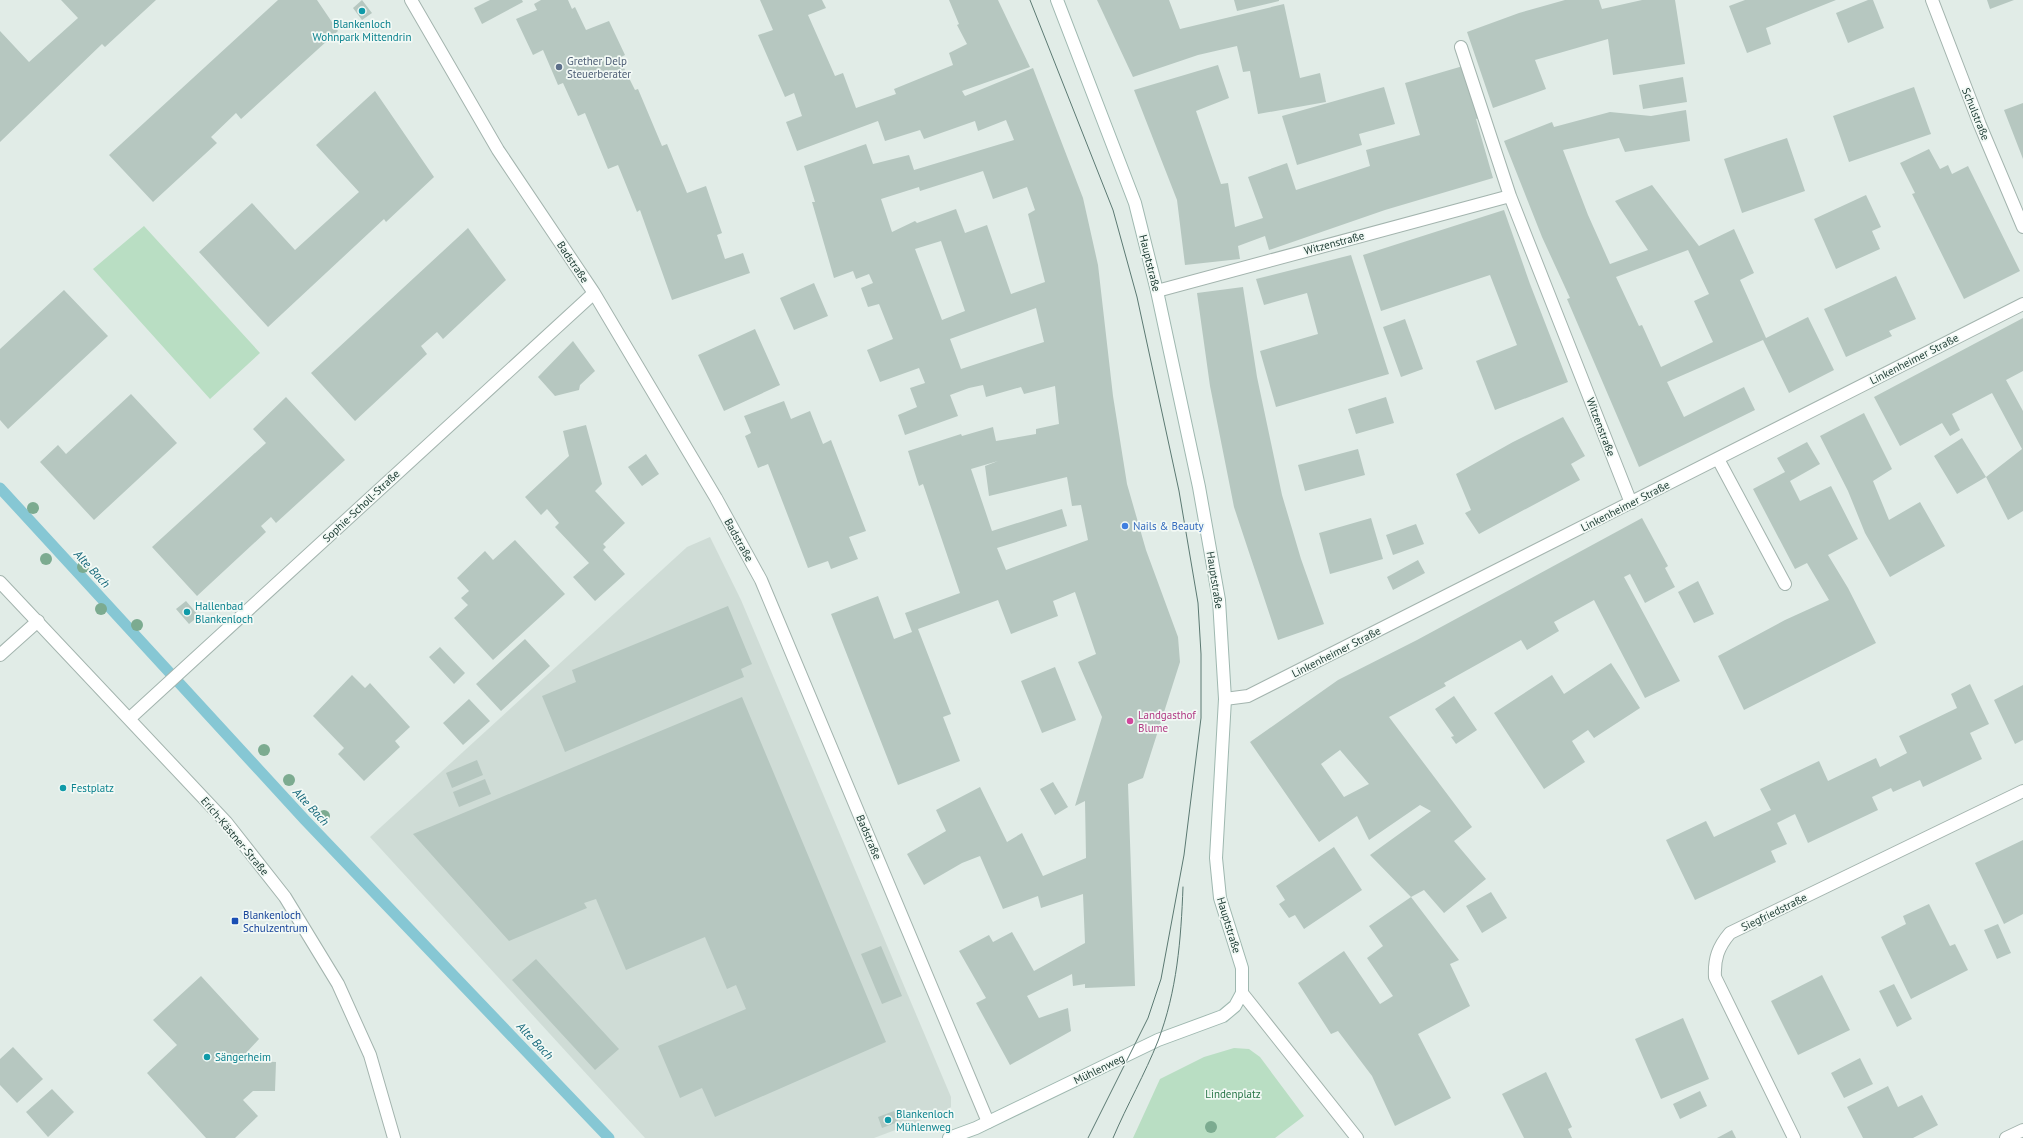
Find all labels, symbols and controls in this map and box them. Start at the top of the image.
marker: Blankenloch Wohnpark Mittendrin [357,6,367,16]
place label: Blankenloch Wohnpark Mittendrin [313,17,411,44]
place label: Grether Delp Steuerberater [567,54,631,81]
marker: Grether Delp Steuerberater [554,62,564,72]
street label: Schulstraße [1959,86,1993,143]
street label: Witzenstraße [1302,228,1366,258]
street label: Hauptstraße [1136,233,1164,293]
street label: Badstraße [554,238,592,286]
street label: Linkenheimer Straße [1867,330,1961,387]
street label: Witzenstraße [1583,396,1619,459]
street label: Sophie-Scholl-Straße [320,466,403,545]
street label: Linkenheimer Straße [1578,477,1672,534]
street label: Badstraße [721,516,757,564]
place label: Nails & Beauty [1133,519,1205,533]
marker: Nails & Beauty [1120,521,1130,531]
water label: Alte Bach [70,546,114,591]
street label: Hauptstraße [1204,550,1227,610]
place label: Hallenbad Blankenloch [195,599,253,626]
marker: Hallenbad Blankenloch [182,607,192,617]
street label: Linkenheimer Straße [1289,623,1383,680]
place label: Landgasthof Blume [1138,708,1196,735]
marker: Landgasthof Blume [1125,716,1135,726]
place label: Festplatz [71,781,114,795]
marker: Festplatz [58,783,68,793]
water label: Alte Bach [289,784,333,829]
street label: Erich-Kästner-Straße [198,794,272,878]
street label: Badstraße [853,812,885,862]
street label: Siegfriedstraße [1739,890,1810,934]
street label: Hauptstraße [1214,895,1244,955]
place label: Blankenloch Schulzentrum [243,908,308,935]
marker: Blankenloch Schulzentrum [230,916,240,926]
water label: Alte Bach [513,1018,557,1063]
place label: Sängerheim [215,1050,271,1064]
street label: Mühlenweg [1071,1051,1127,1087]
marker: Sängerheim [202,1052,212,1062]
park label: Lindenplatz [1205,1087,1261,1101]
place label: Blankenloch Mühlenweg [896,1107,954,1134]
marker: Blankenloch Mühlenweg [883,1115,893,1125]

